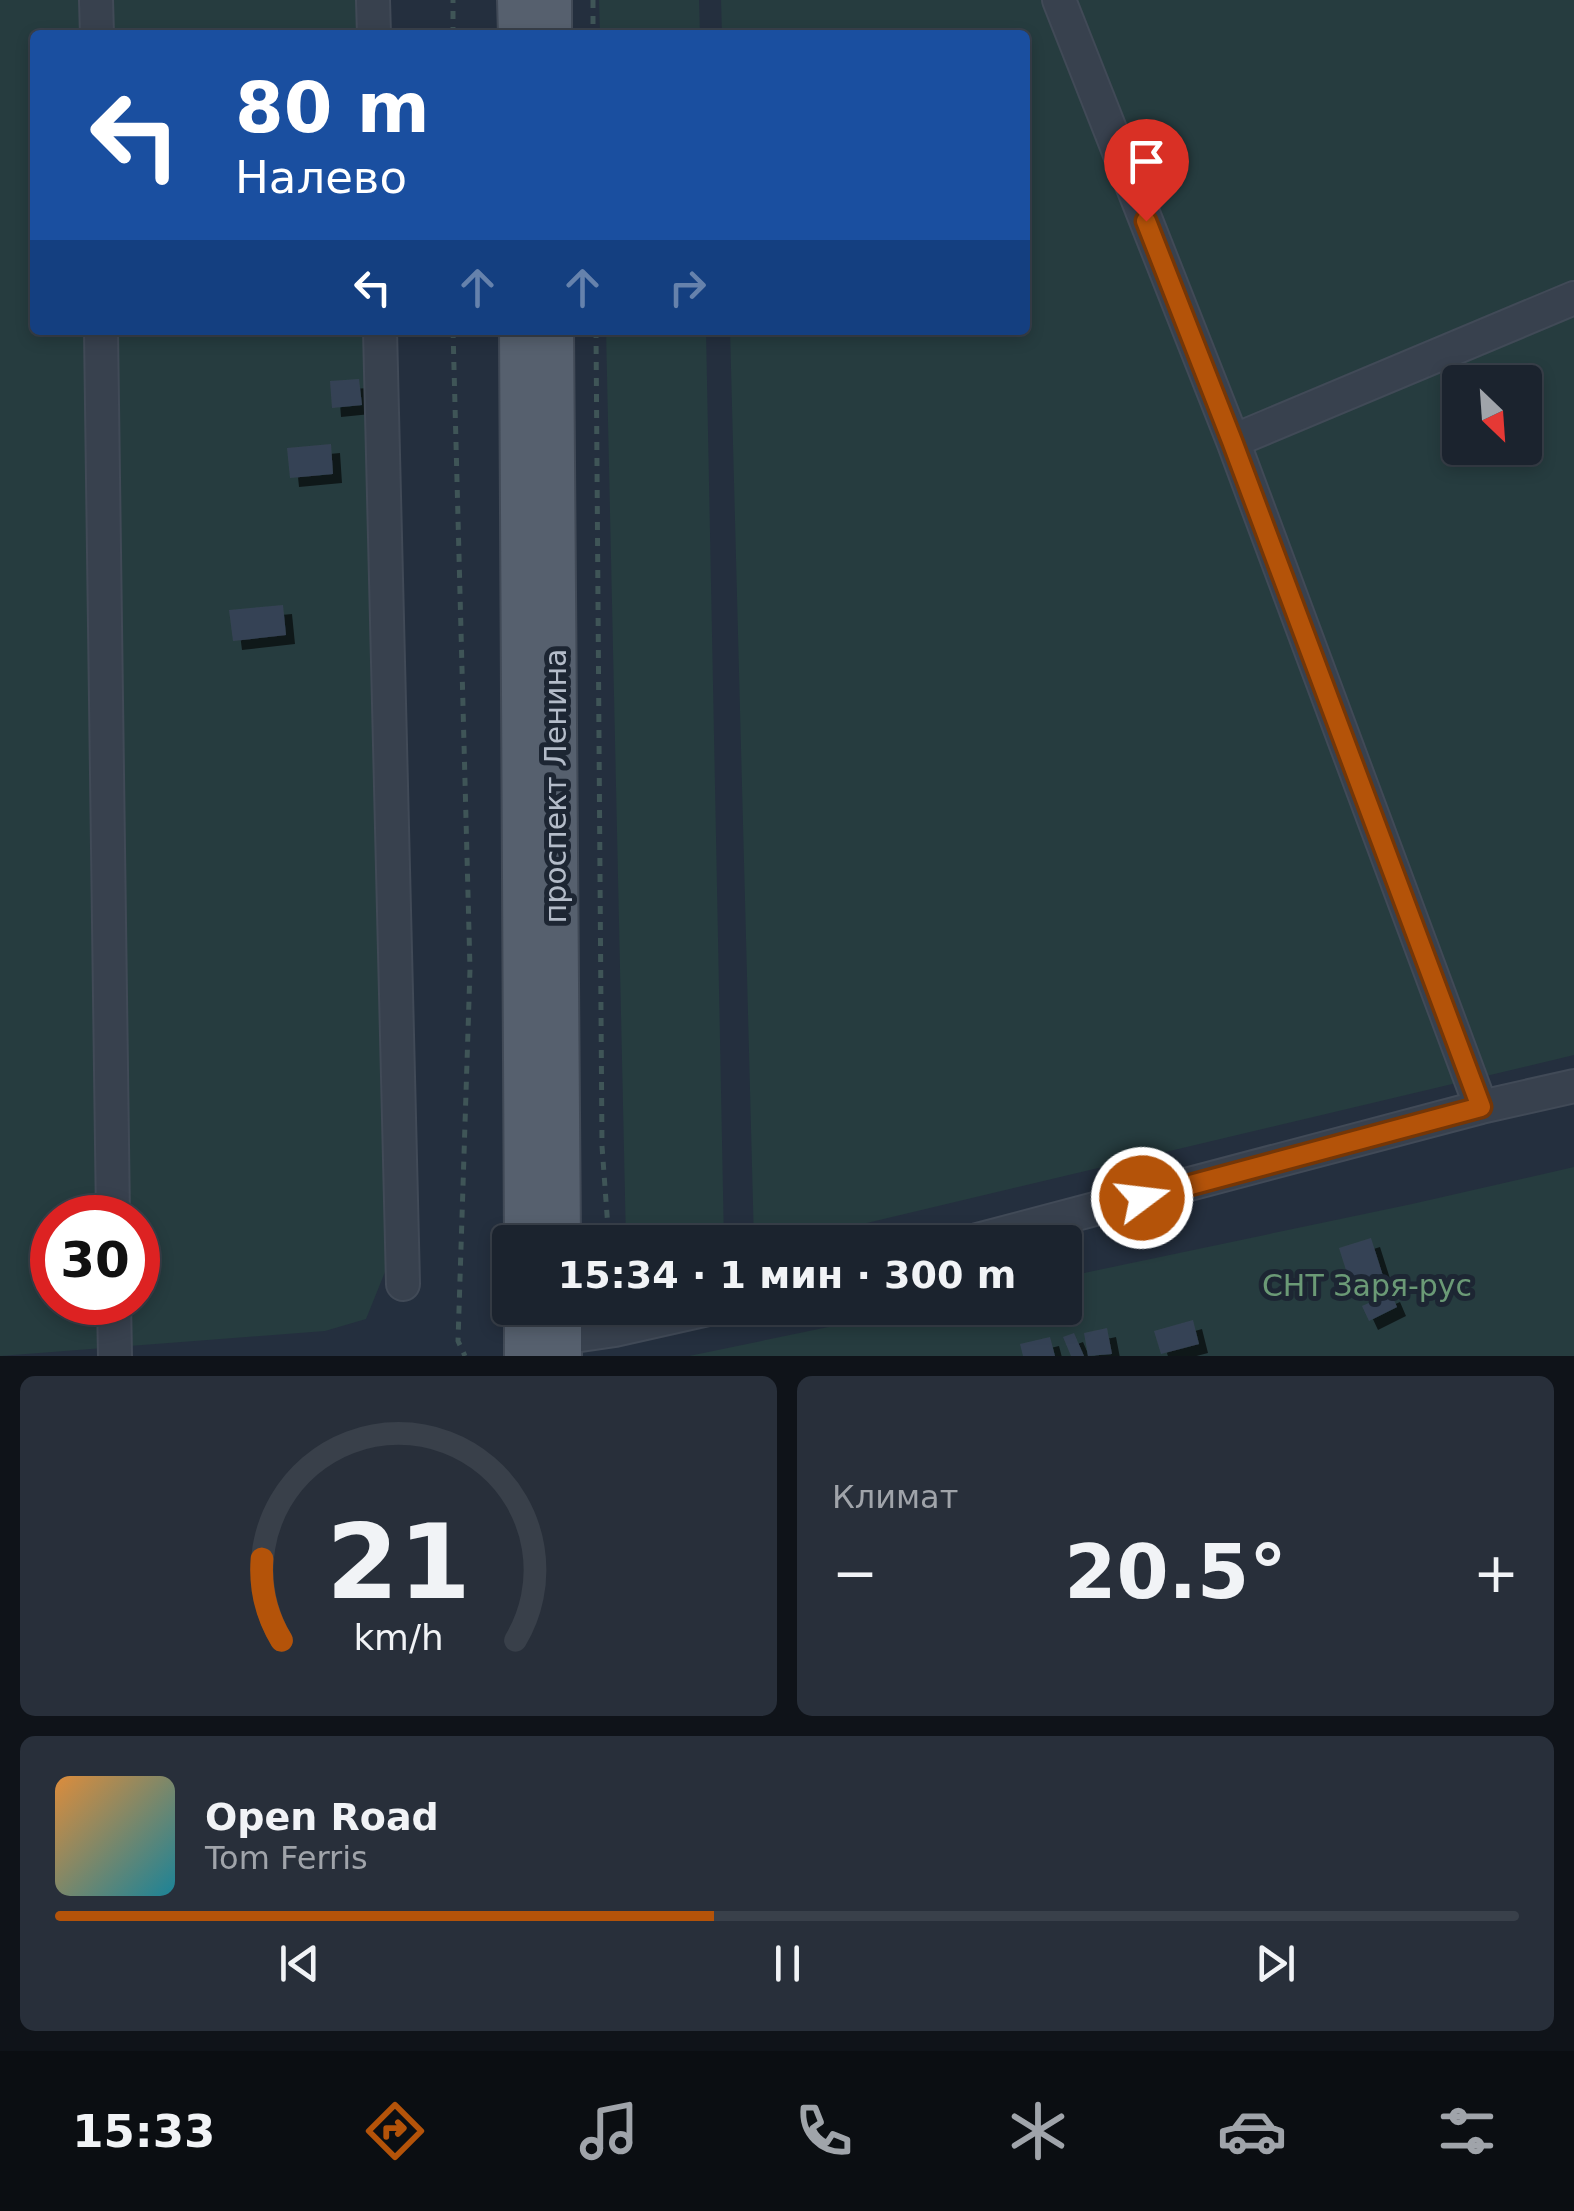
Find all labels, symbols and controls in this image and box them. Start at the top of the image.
text: 80 m [235,67,430,149]
icon: left [70,70,200,200]
pin [1104,119,1189,222]
icon: arrive [1119,134,1174,189]
text: Налево [235,151,407,204]
icon: left [345,260,400,315]
icon: ahead [450,260,505,315]
icon: ahead [555,260,610,315]
icon: right [660,260,715,315]
north arrow [1442,365,1542,465]
map controls [1442,365,1542,465]
street label: проспект Ленина [538,649,573,923]
position arrow [1090,1146,1194,1250]
speed limit sign: 30 [30,1195,160,1325]
text: 15:34 · 1 мин · 300 m [558,1253,1016,1297]
park label: СНТ Заря-рус [1262,1268,1472,1303]
text: Климат [832,1478,958,1516]
text: 21 [326,1501,471,1623]
text: 20.5° [1064,1528,1287,1616]
text: − [832,1541,878,1605]
text: + [1473,1541,1519,1605]
text: km/h [353,1617,444,1658]
text: Open Road [205,1795,439,1839]
text: Tom Ferris [205,1839,368,1877]
icon: previous [272,1936,327,1991]
icon: pause [760,1936,815,1991]
icon: next [1248,1936,1303,1991]
icon: directions [360,2096,430,2166]
icon: music [574,2096,644,2166]
icon: phone [789,2096,859,2166]
icon: climate [1003,2096,1073,2166]
icon: car [1217,2096,1287,2166]
icon: filters [1432,2096,1502,2166]
text: 15:33 [72,2105,215,2158]

